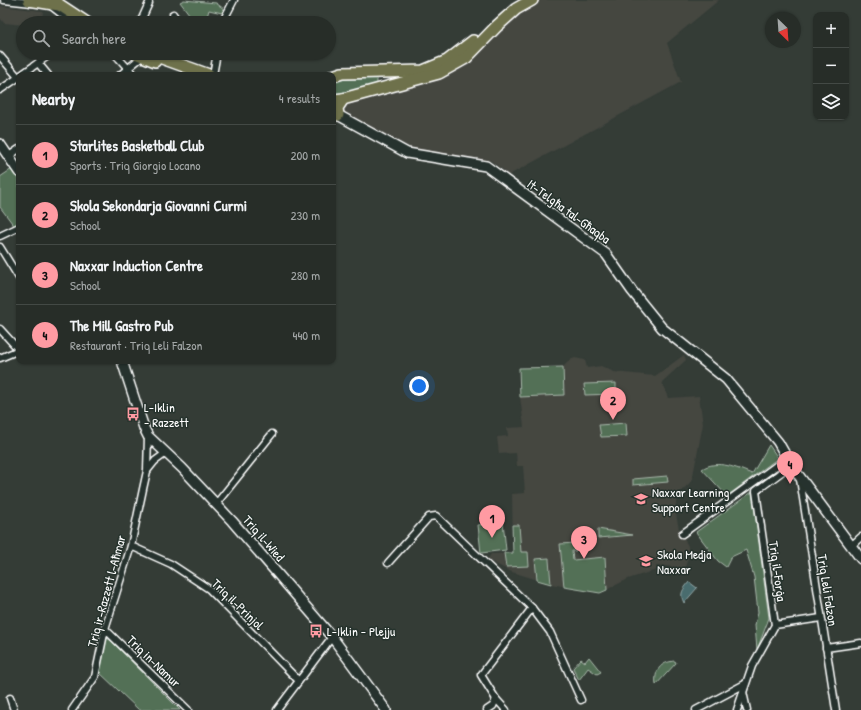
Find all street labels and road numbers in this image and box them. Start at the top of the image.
street label: It-Telgħa tal-Għaqba [524,175,614,247]
street label: Triq il-Wied [239,511,289,565]
street label: Triq ir-Razzett l-Aħmar [82,533,130,649]
street label: Triq il-Forġa [765,540,791,602]
street label: Triq Leli Falzon [813,553,843,627]
street label: Triq il-Prinjol [208,574,269,634]
street label: Triq in-Namur [123,631,185,691]

